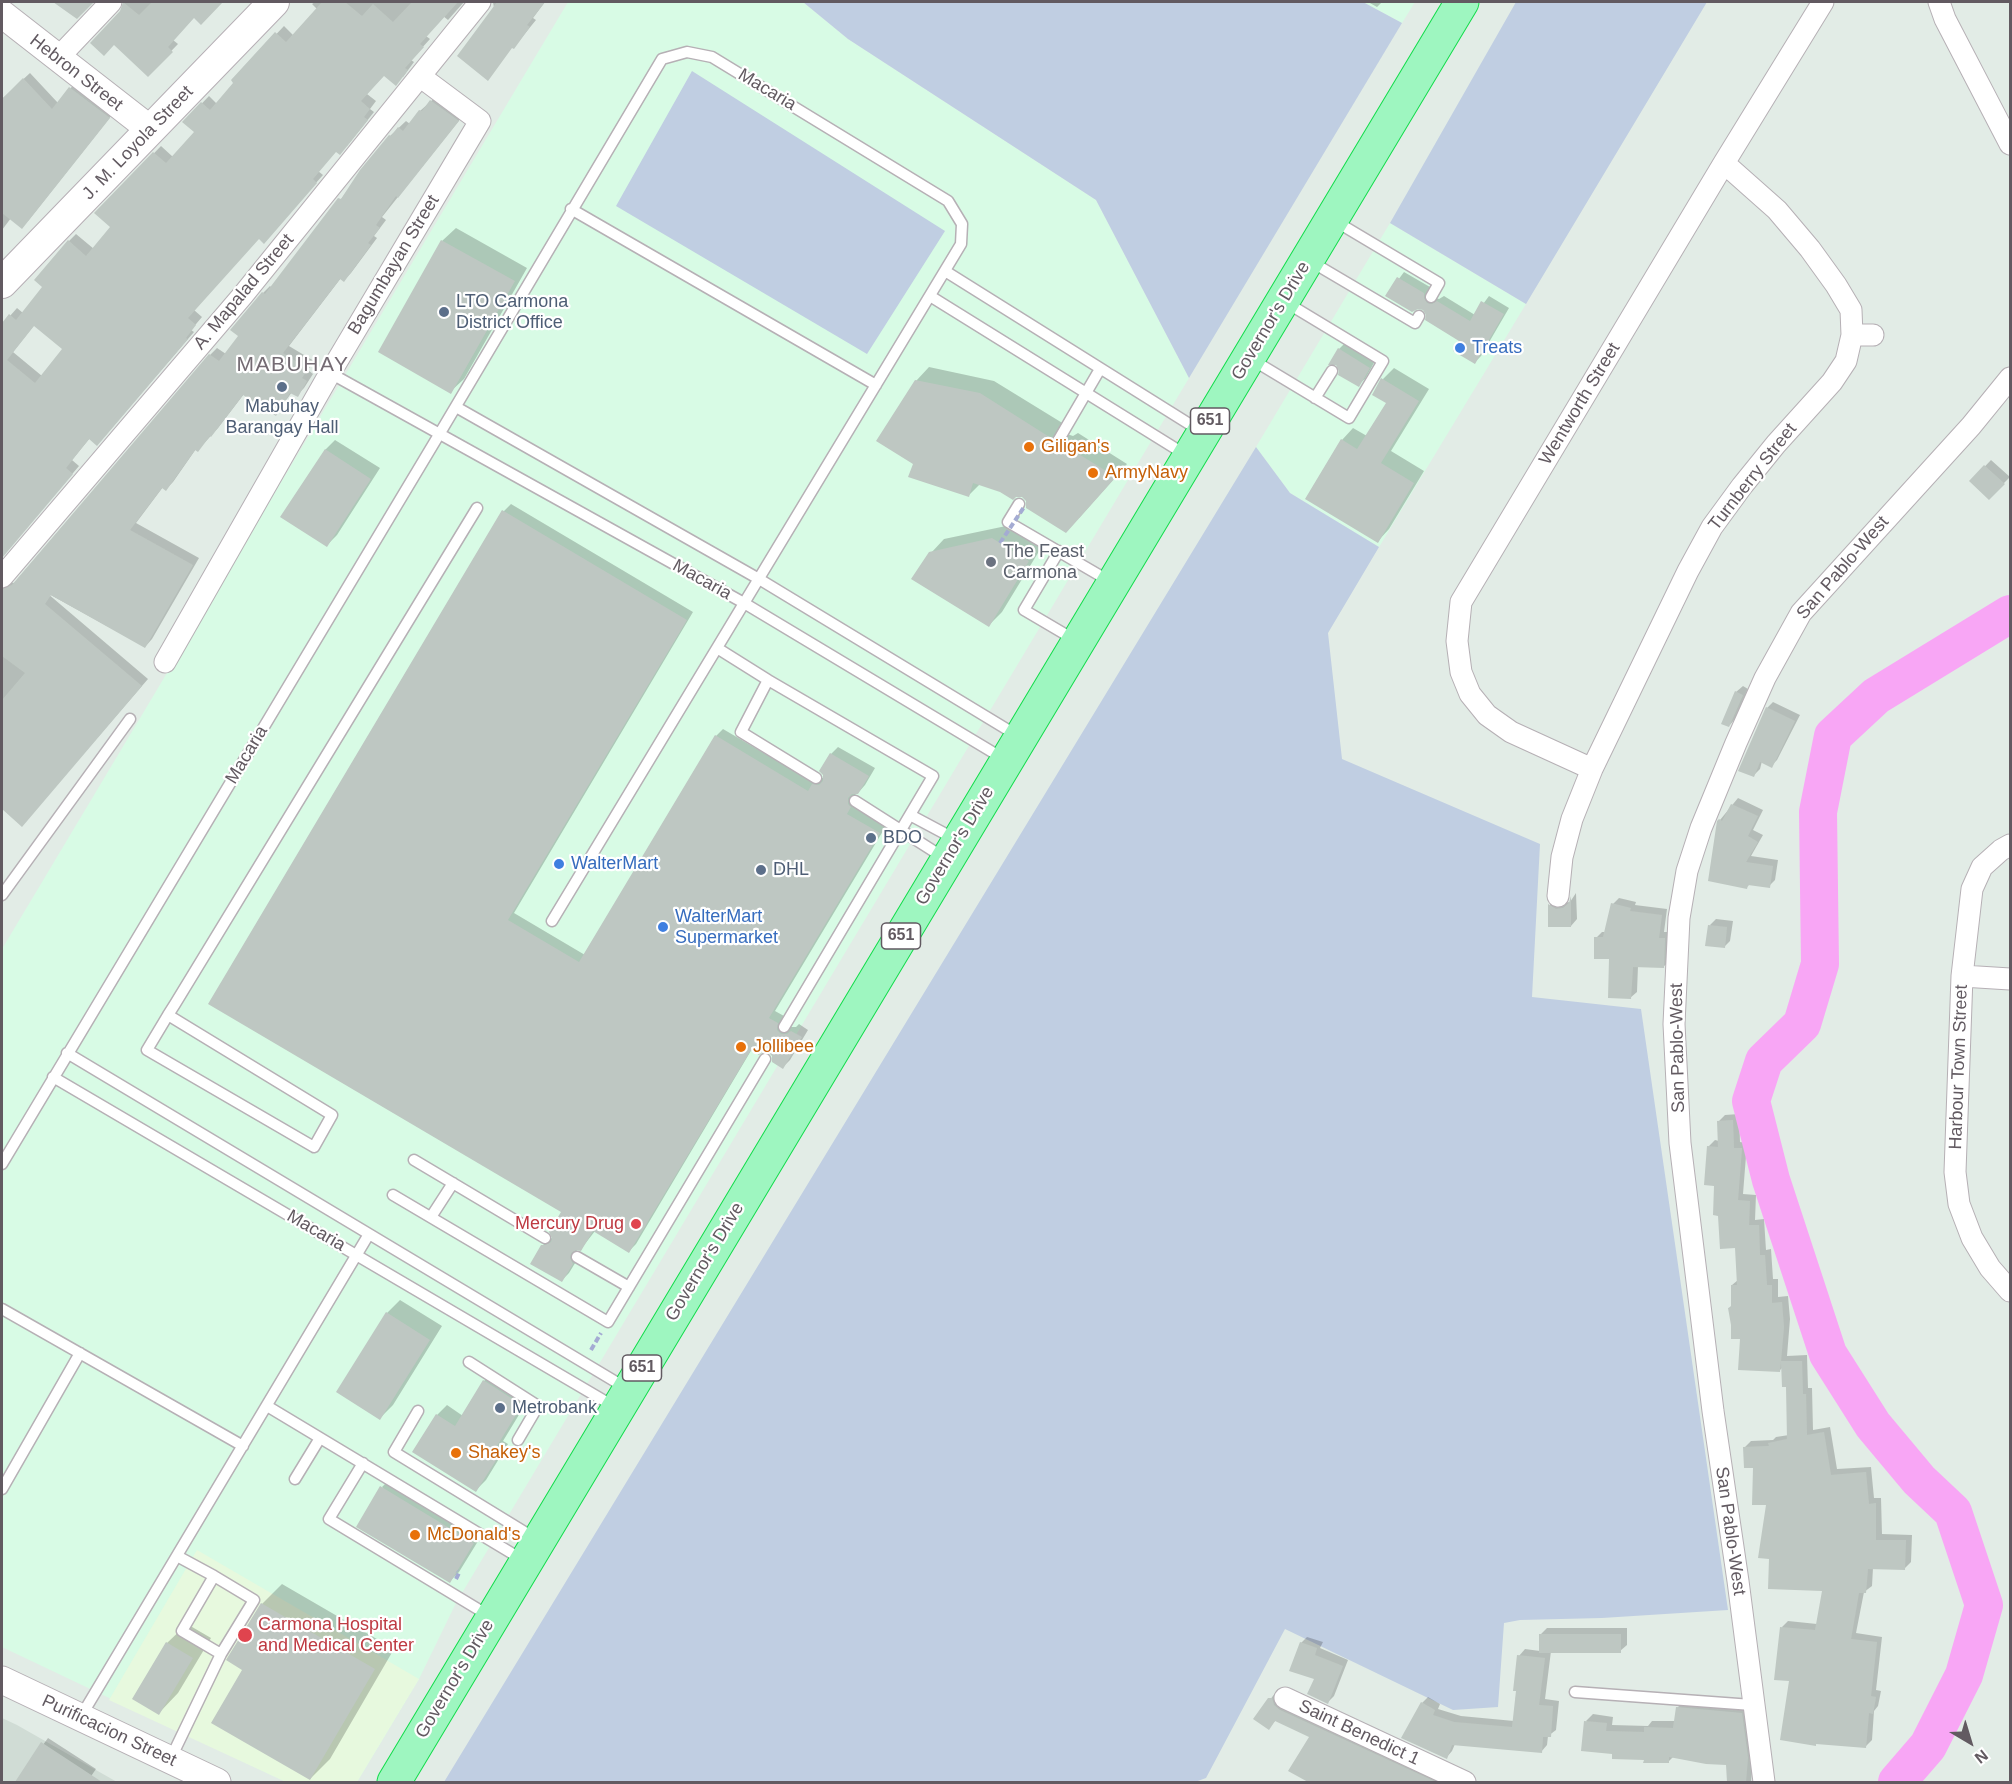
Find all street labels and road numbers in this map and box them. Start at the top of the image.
street label: Hebron Street [25,30,127,116]
street label: Macaria [734,64,800,116]
street label: J. M. Loyola Street [78,82,198,204]
street label: Bagumbayan Street [344,191,444,339]
street label: A. Mapalad Street [189,230,299,354]
street label: Governor's Drive [1227,258,1315,384]
street label: Wentworth Street [1535,339,1625,469]
road number: 651 [1190,408,1230,434]
street label: Turnberry Street [1704,419,1802,535]
street label: San Pablo-West [1792,512,1894,624]
street label: Macaria [669,555,735,605]
street label: Macaria [221,722,273,788]
street label: Governor's Drive [911,783,999,909]
road number: 651 [882,923,920,949]
street label: San Pablo-West [1666,983,1690,1113]
street label: Harbour Town Street [1945,984,1973,1150]
street label: Governor's Drive [661,1199,749,1325]
street label: Macaria [283,1206,349,1256]
road number: 651 [622,1355,662,1381]
street label: San Pablo-West [1710,1465,1750,1597]
street label: Governor's Drive [411,1616,499,1742]
street label: Purificacion Street [38,1690,180,1772]
street label: Saint Benedict 1 [1295,1696,1423,1770]

